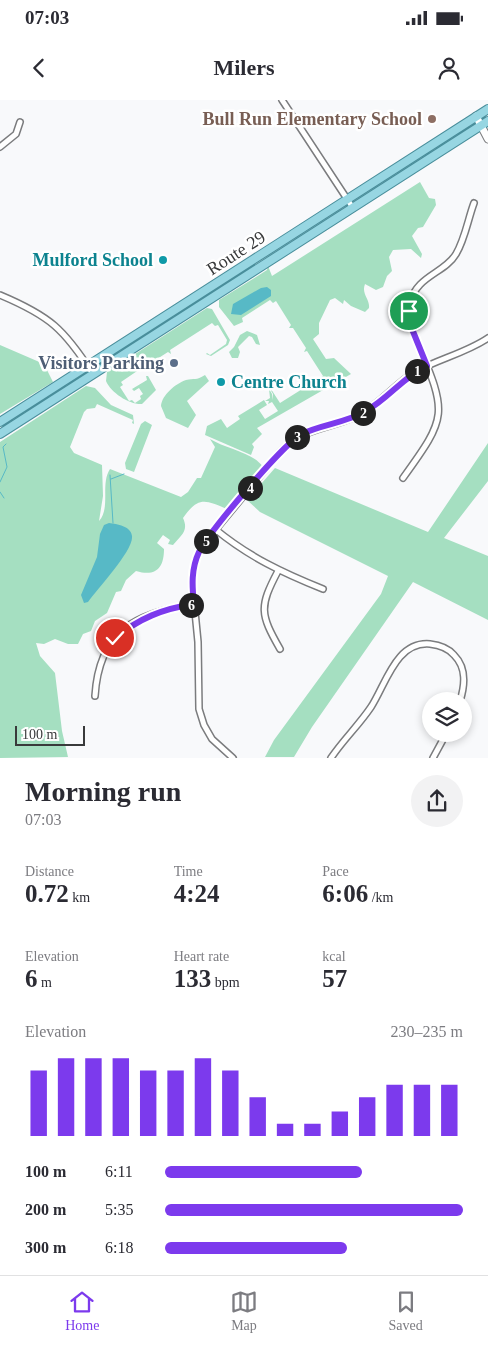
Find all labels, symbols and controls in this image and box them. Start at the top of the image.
text: 07:03 [25,7,69,28]
icon: back [25,54,53,82]
icon: person [435,54,463,82]
text: Milers [213,55,275,80]
place label: Bull Run Elementary School [202,109,422,129]
marker: Bull Run Elementary School [426,113,438,125]
street label: Route 29 [203,227,269,279]
place label: Mulford School [32,250,153,270]
marker: Mulford School [157,254,169,266]
pin [388,290,430,332]
icon: arrive [395,297,423,325]
place label: Visitors Parking [38,353,164,373]
marker: Visitors Parking [168,357,180,369]
pin: 1 [404,358,430,384]
text: 1 [414,364,421,379]
place label: Centre Church [231,372,347,392]
marker: Centre Church [215,376,227,388]
pin: 2 [350,400,376,426]
text: 2 [360,406,367,421]
pin: 3 [284,424,310,450]
text: 3 [294,430,301,445]
pin: 4 [238,476,262,500]
text: 4 [247,481,254,496]
pin: 5 [194,528,218,554]
text: 5 [203,534,210,549]
pin: 6 [178,592,204,618]
text: 6 [188,598,195,613]
pin [94,617,136,659]
icon: check [101,624,129,652]
map controls [422,692,472,742]
button: layers [422,692,472,742]
scale bar [15,722,85,746]
text: 100 m [22,727,57,742]
button: share [411,775,463,827]
text: Morning run [25,776,181,807]
text: 07:03 [25,811,61,828]
text: Distance [25,864,74,879]
text: Time [174,864,203,879]
text: Pace [322,864,349,879]
text: 0.72 [25,880,69,907]
text: 4:24 [174,880,219,907]
text: 6:06 [322,880,368,907]
text: km [69,890,90,905]
text: /km [368,890,393,905]
text: Elevation [25,949,79,964]
text: Heart rate [174,949,229,964]
text: kcal [322,949,346,964]
text: 6 [25,965,38,992]
text: 133 [174,965,211,992]
text: 57 [322,965,347,992]
text: m [38,975,52,990]
text: bpm [211,975,240,990]
text: Elevation [25,1023,86,1040]
text: 230–235 m [391,1023,463,1040]
text: 100 m [25,1163,66,1180]
text: 6:11 [105,1163,133,1180]
text: 200 m [25,1201,66,1218]
text: 5:35 [105,1201,133,1218]
text: 300 m [25,1239,66,1256]
text: 6:18 [105,1239,133,1256]
tab: Home [65,1288,99,1334]
tab: Map [230,1288,258,1334]
tab: Saved [389,1288,423,1334]

